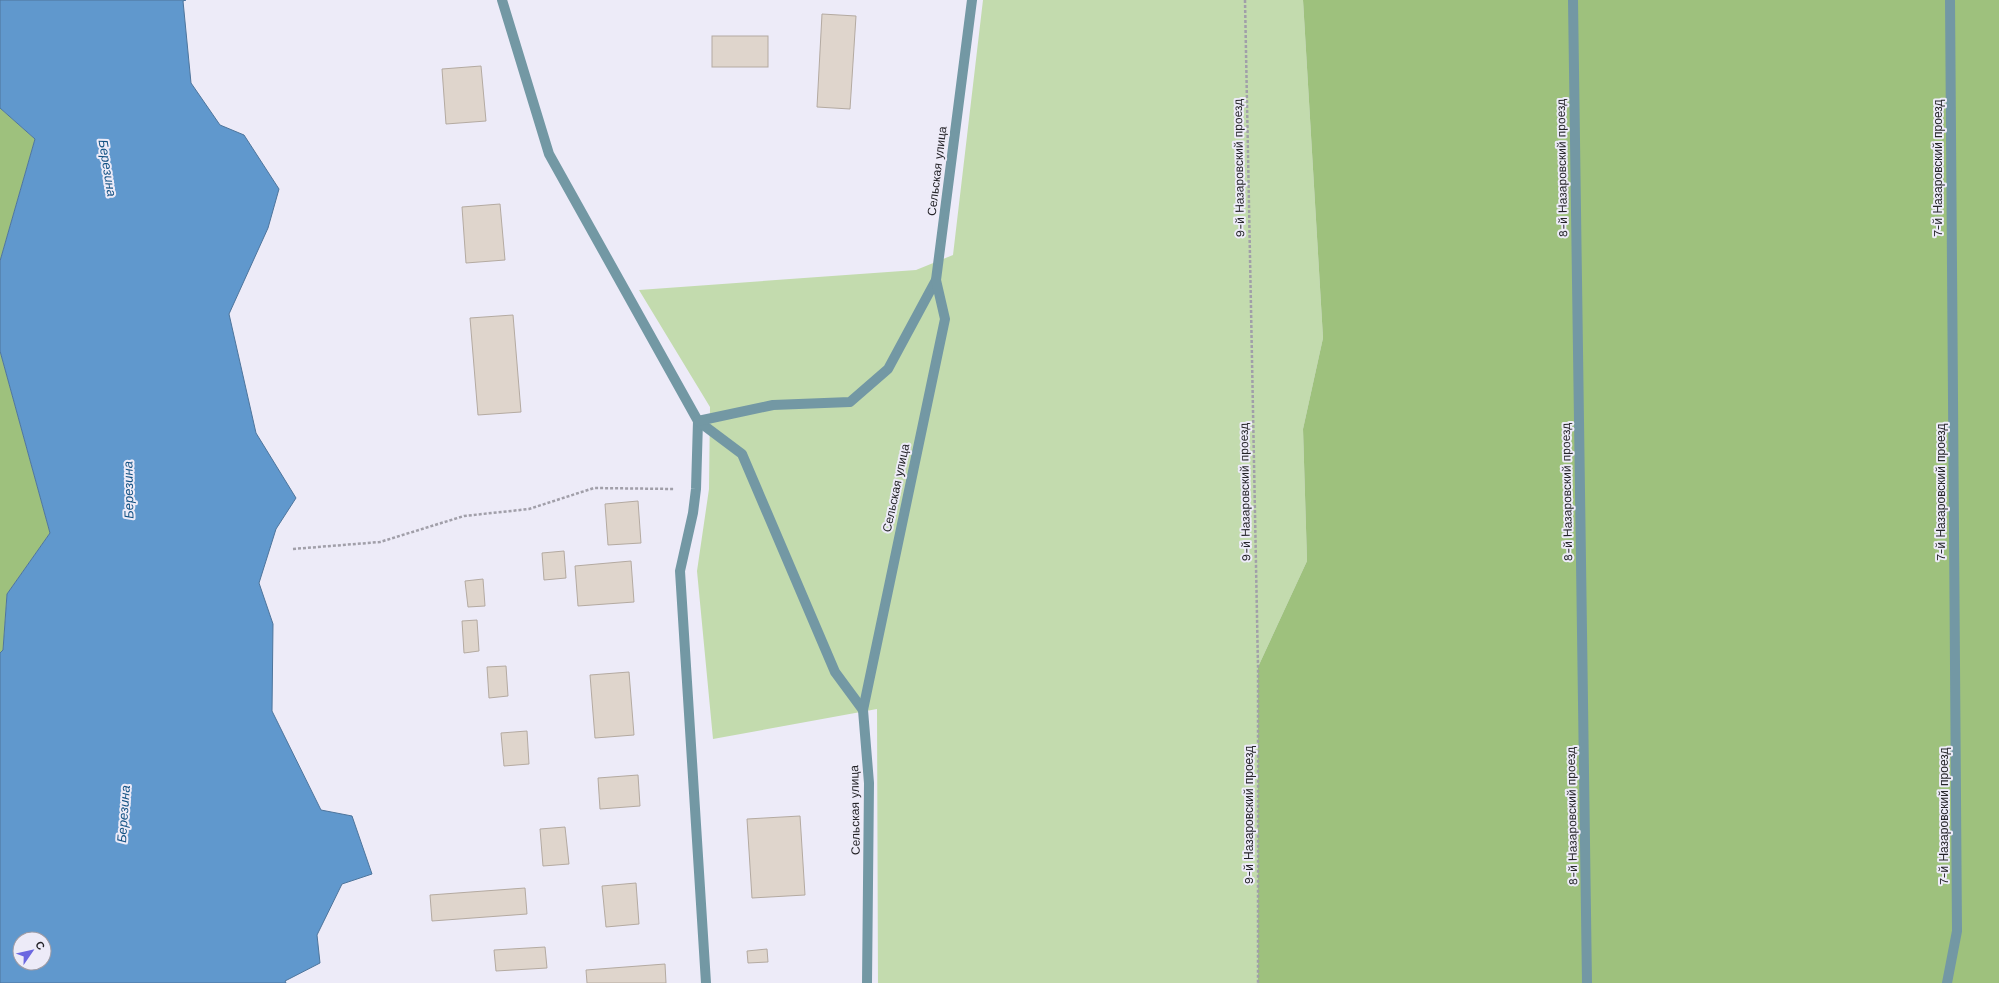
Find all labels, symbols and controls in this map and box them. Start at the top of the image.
street label: 9-й Назаровский проезд [1231,99,1247,237]
street label: 8-й Назаровский проезд [1554,99,1570,237]
street label: 7-й Назаровский проезд [1931,99,1945,237]
street label: Сельская улица [925,125,949,217]
water label: Березина [96,138,119,198]
street label: 9-й Назаровский проезд [1237,423,1253,561]
street label: 8-й Назаровский проезд [1559,423,1575,561]
street label: 7-й Назаровский проезд [1934,423,1948,561]
street label: Сельская улица [880,442,912,533]
water label: Березина [120,461,137,519]
street label: 9-й Назаровский проезд [1242,746,1256,884]
street label: 8-й Назаровский проезд [1564,747,1580,885]
street label: 7-й Назаровский проезд [1937,747,1951,885]
street label: Сельская улица [847,765,863,855]
water label: Березина [114,785,133,843]
north arrow [12,931,52,971]
text: С [32,939,48,953]

